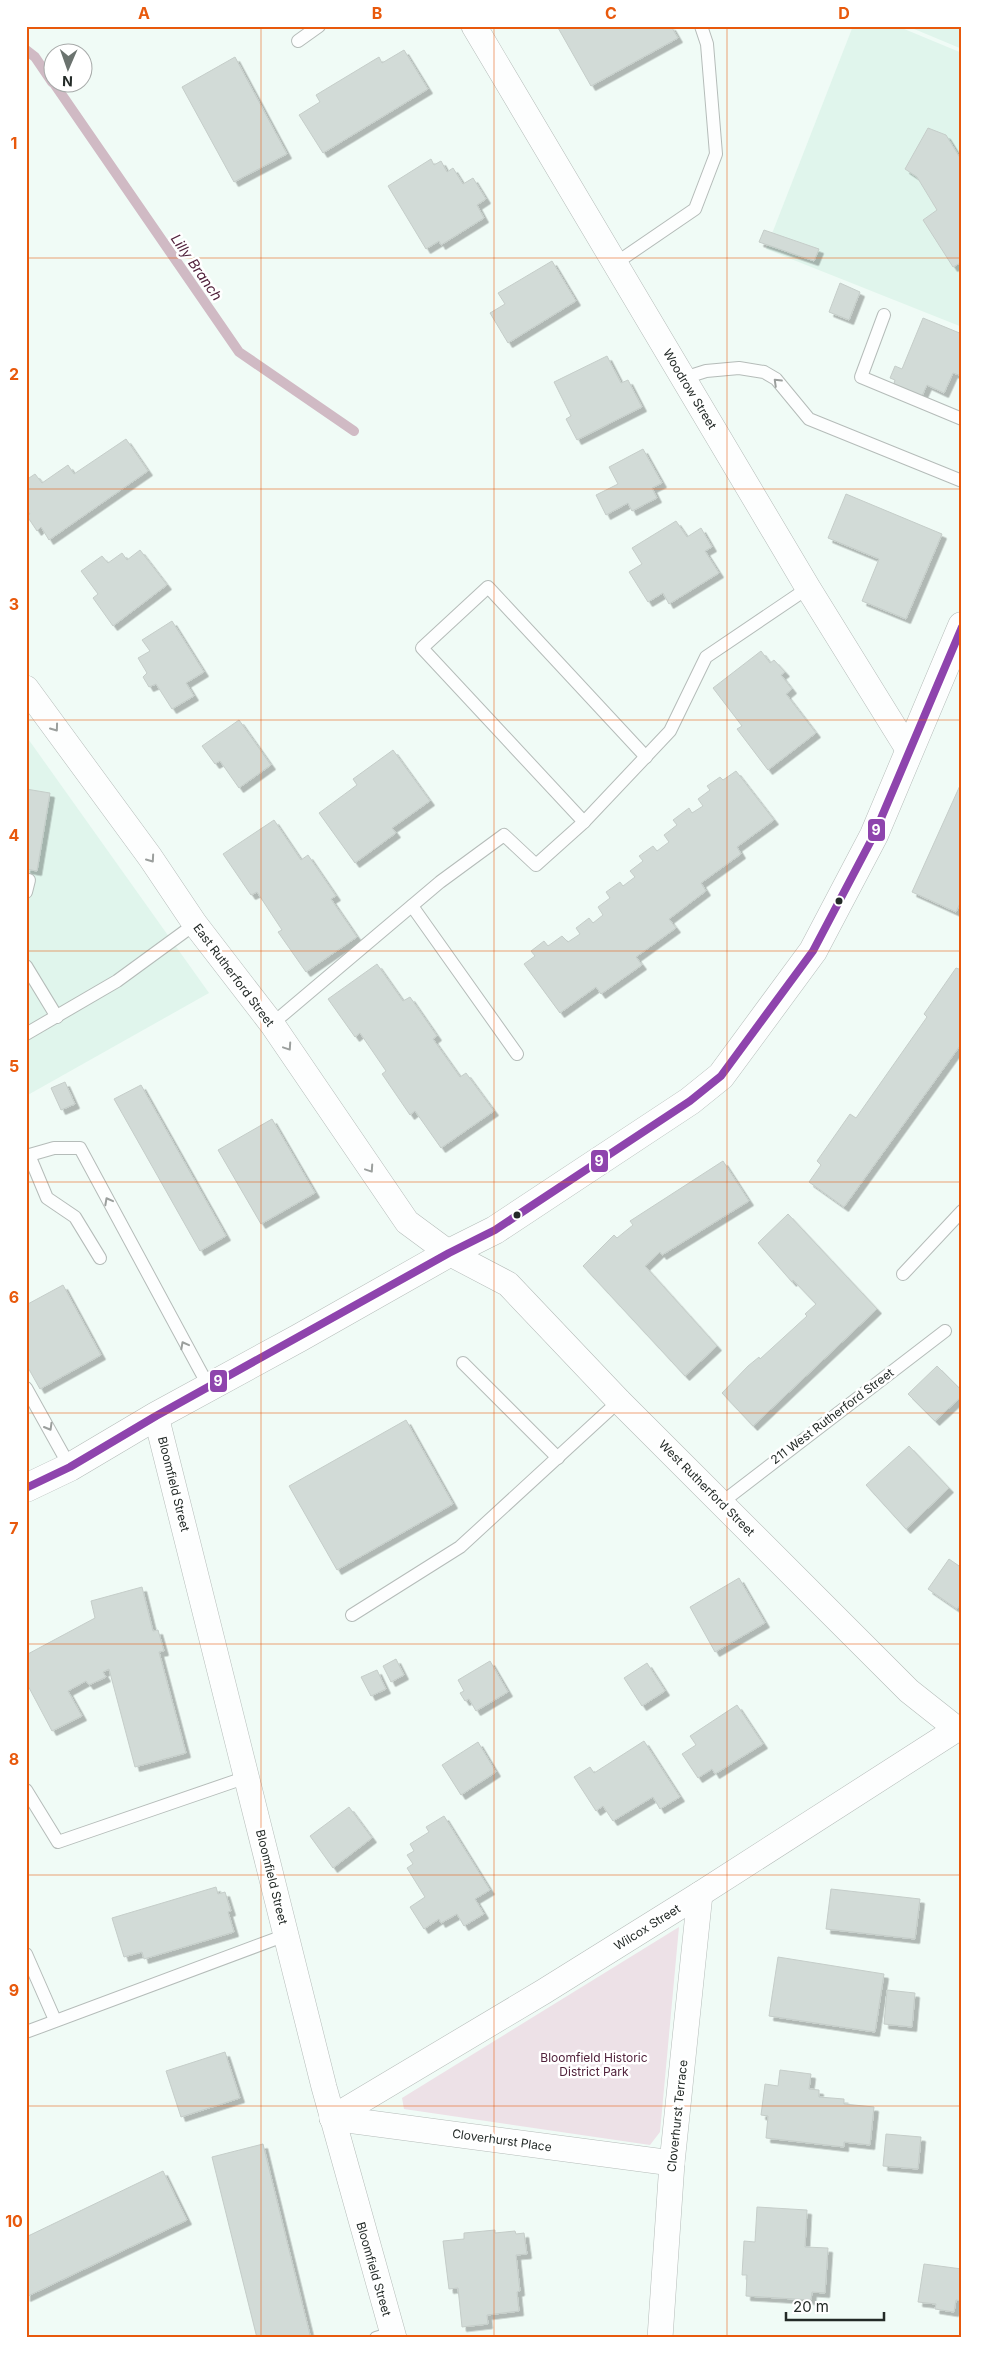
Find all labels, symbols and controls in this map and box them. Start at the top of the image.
text: A [138,3,150,23]
text: B [372,3,382,23]
text: C [605,3,617,23]
text: D [838,3,850,23]
north arrow [42,42,92,92]
text: N [62,73,73,90]
text: 1 [11,133,17,153]
water label: Lilly Branch [168,230,226,304]
street label: Woodrow Street [660,346,720,432]
text: 2 [9,364,19,384]
one-way arrow [774,379,783,388]
text: 3 [9,594,19,614]
one-way arrow [49,722,58,732]
line badge: 9 [867,818,886,842]
text: 9 [871,821,881,838]
text: 4 [9,825,20,845]
one-way arrow [145,853,154,863]
unlabelled marker [834,896,844,906]
street label: East Rutherford Street [190,920,278,1030]
one-way arrow [281,1042,291,1051]
text: 5 [9,1056,19,1076]
line badge: 9 [590,1149,609,1173]
text: 9 [594,1152,604,1169]
one-way arrow [364,1163,373,1172]
one-way arrow [104,1197,114,1206]
unlabelled marker [512,1210,522,1220]
text: 6 [9,1287,19,1307]
one-way arrow [180,1341,190,1350]
street label: 211 West Rutherford Street [768,1365,896,1467]
line badge: 9 [209,1369,228,1393]
text: 9 [213,1372,223,1389]
one-way arrow [43,1421,53,1430]
street label: Bloomfield Street [155,1435,193,1533]
street label: West Rutherford Street [656,1437,758,1539]
text: 7 [9,1518,19,1538]
text: 8 [9,1749,19,1769]
street label: Bloomfield Street [253,1828,291,1926]
street label: Wilcox Street [611,1901,683,1953]
text: 9 [9,1980,19,2000]
park label: Bloomfield Historic District Park [540,2050,648,2079]
street label: Cloverhurst Terrace [664,2059,690,2173]
street label: Cloverhurst Place [451,2126,553,2154]
text: 10 [5,2211,23,2231]
street label: Bloomfield Street [353,2220,395,2318]
scale bar [786,2289,883,2321]
text: 20 m [793,2297,829,2316]

